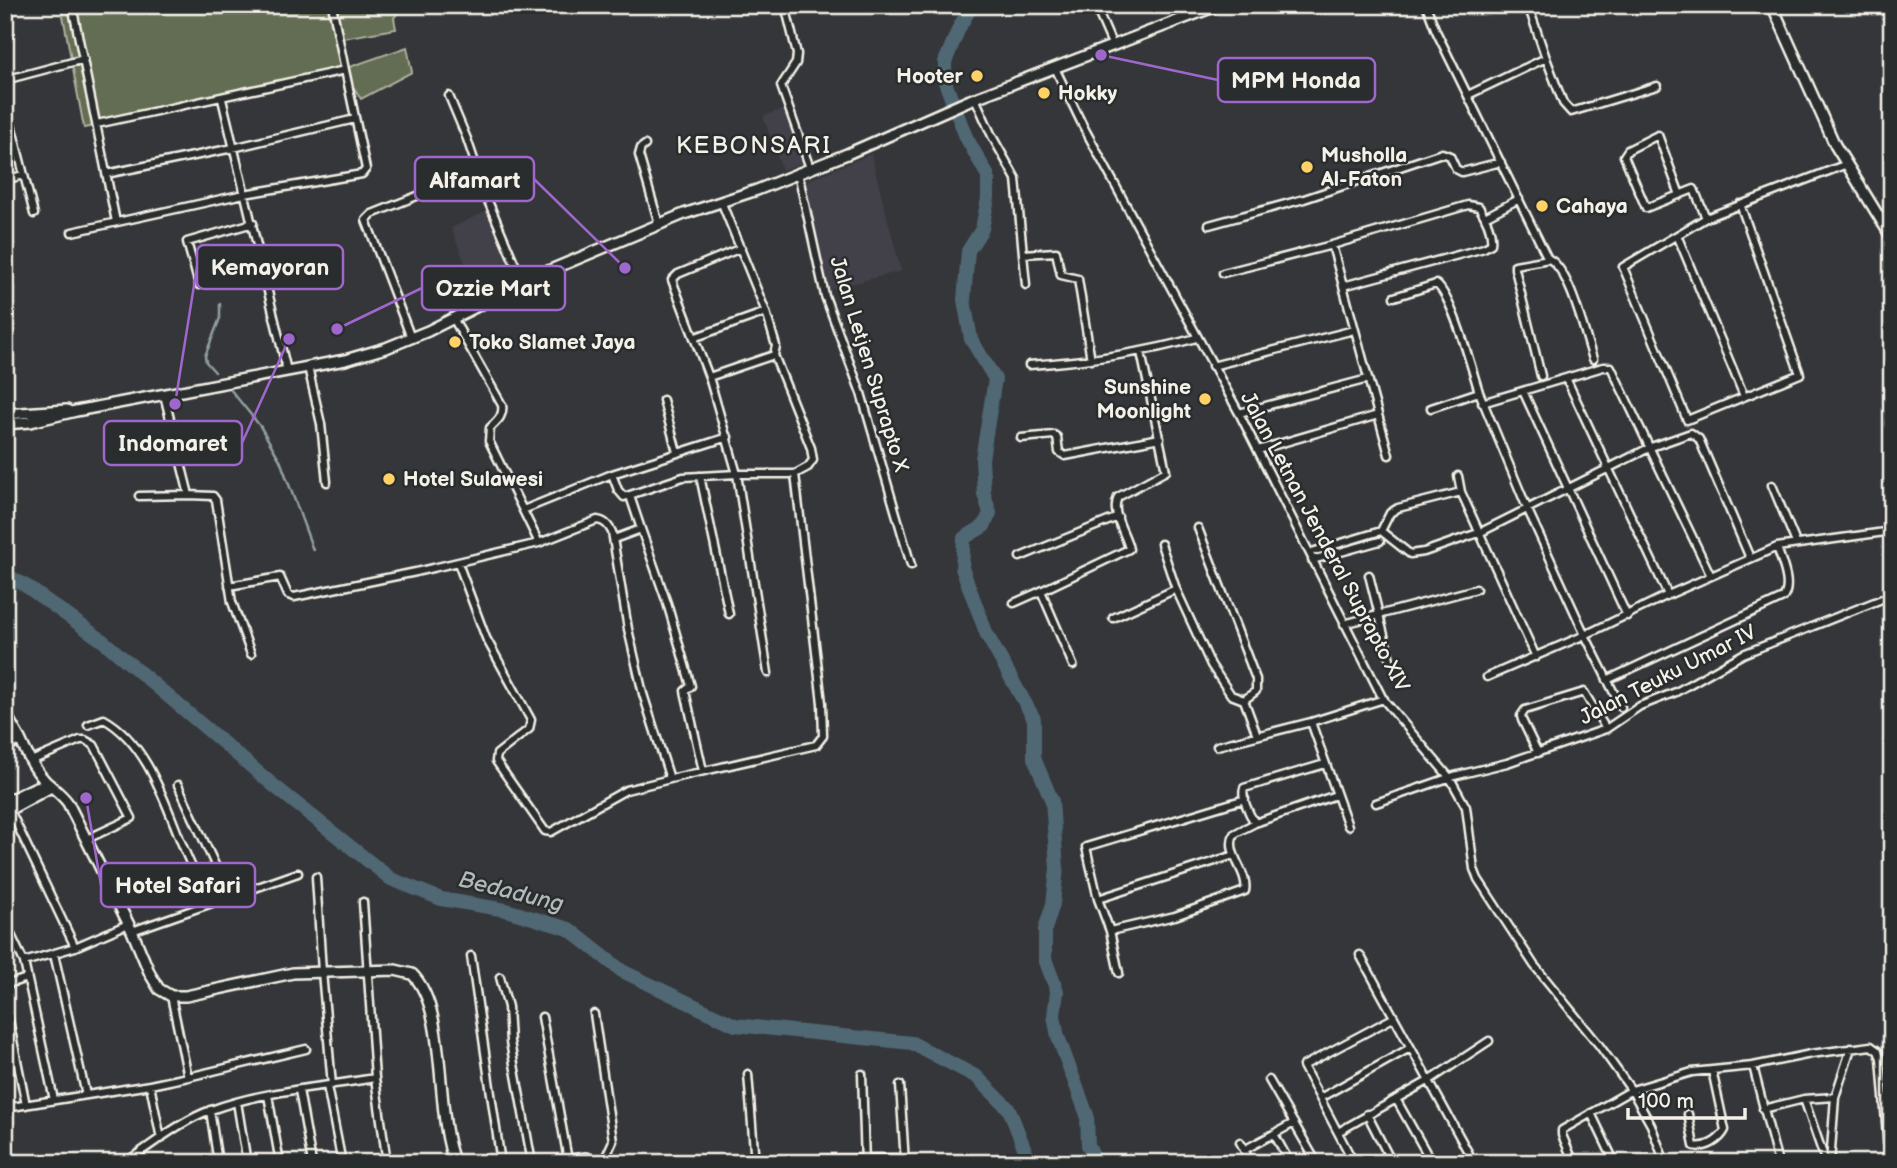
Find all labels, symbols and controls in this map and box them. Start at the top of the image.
callout: MPM Honda [1218,58,1375,102]
place label: Hooter [896,64,964,89]
text: MPM Honda [1231,67,1361,95]
marker: Hooter [969,68,985,84]
place label: Hokky [1058,81,1118,106]
marker: Hokky [1036,85,1052,101]
district label: KEBONSARI [676,131,832,160]
place label: Musholla Al-Faton [1320,143,1407,192]
callout: Alfamart [415,157,534,201]
marker: Musholla Al-Faton [1299,159,1315,175]
text: Alfamart [429,167,521,195]
place label: Cahaya [1556,194,1628,219]
marker: Cahaya [1534,198,1550,214]
callout: Kemayoran [197,245,343,289]
street label: Jalan Letjen Suprapto X [824,253,914,475]
text: Kemayoran [211,254,329,282]
callout: Ozzie Mart [422,266,565,310]
text: Ozzie Mart [436,275,551,303]
place label: Toko Slamet Jaya [469,330,636,355]
marker: Toko Slamet Jaya [447,334,463,350]
place label: Sunshine Moonlight [1096,375,1191,424]
street label: Jalan Letnan Jenderal Suprapto XIV [1235,388,1415,696]
marker: Sunshine Moonlight [1197,391,1213,407]
callout: Indomaret [104,421,242,465]
text: Indomaret [118,430,228,458]
place label: Hotel Sulawesi [403,467,543,492]
marker: Hotel Sulawesi [381,471,397,487]
street label: Jalan Teuku Umar IV [1575,620,1761,730]
callout: Hotel Safari [101,863,255,907]
water label: Bedadung [456,865,566,919]
text: Hotel Safari [115,872,241,900]
scale bar [1628,1077,1745,1121]
text: 100 m [1638,1089,1694,1114]

